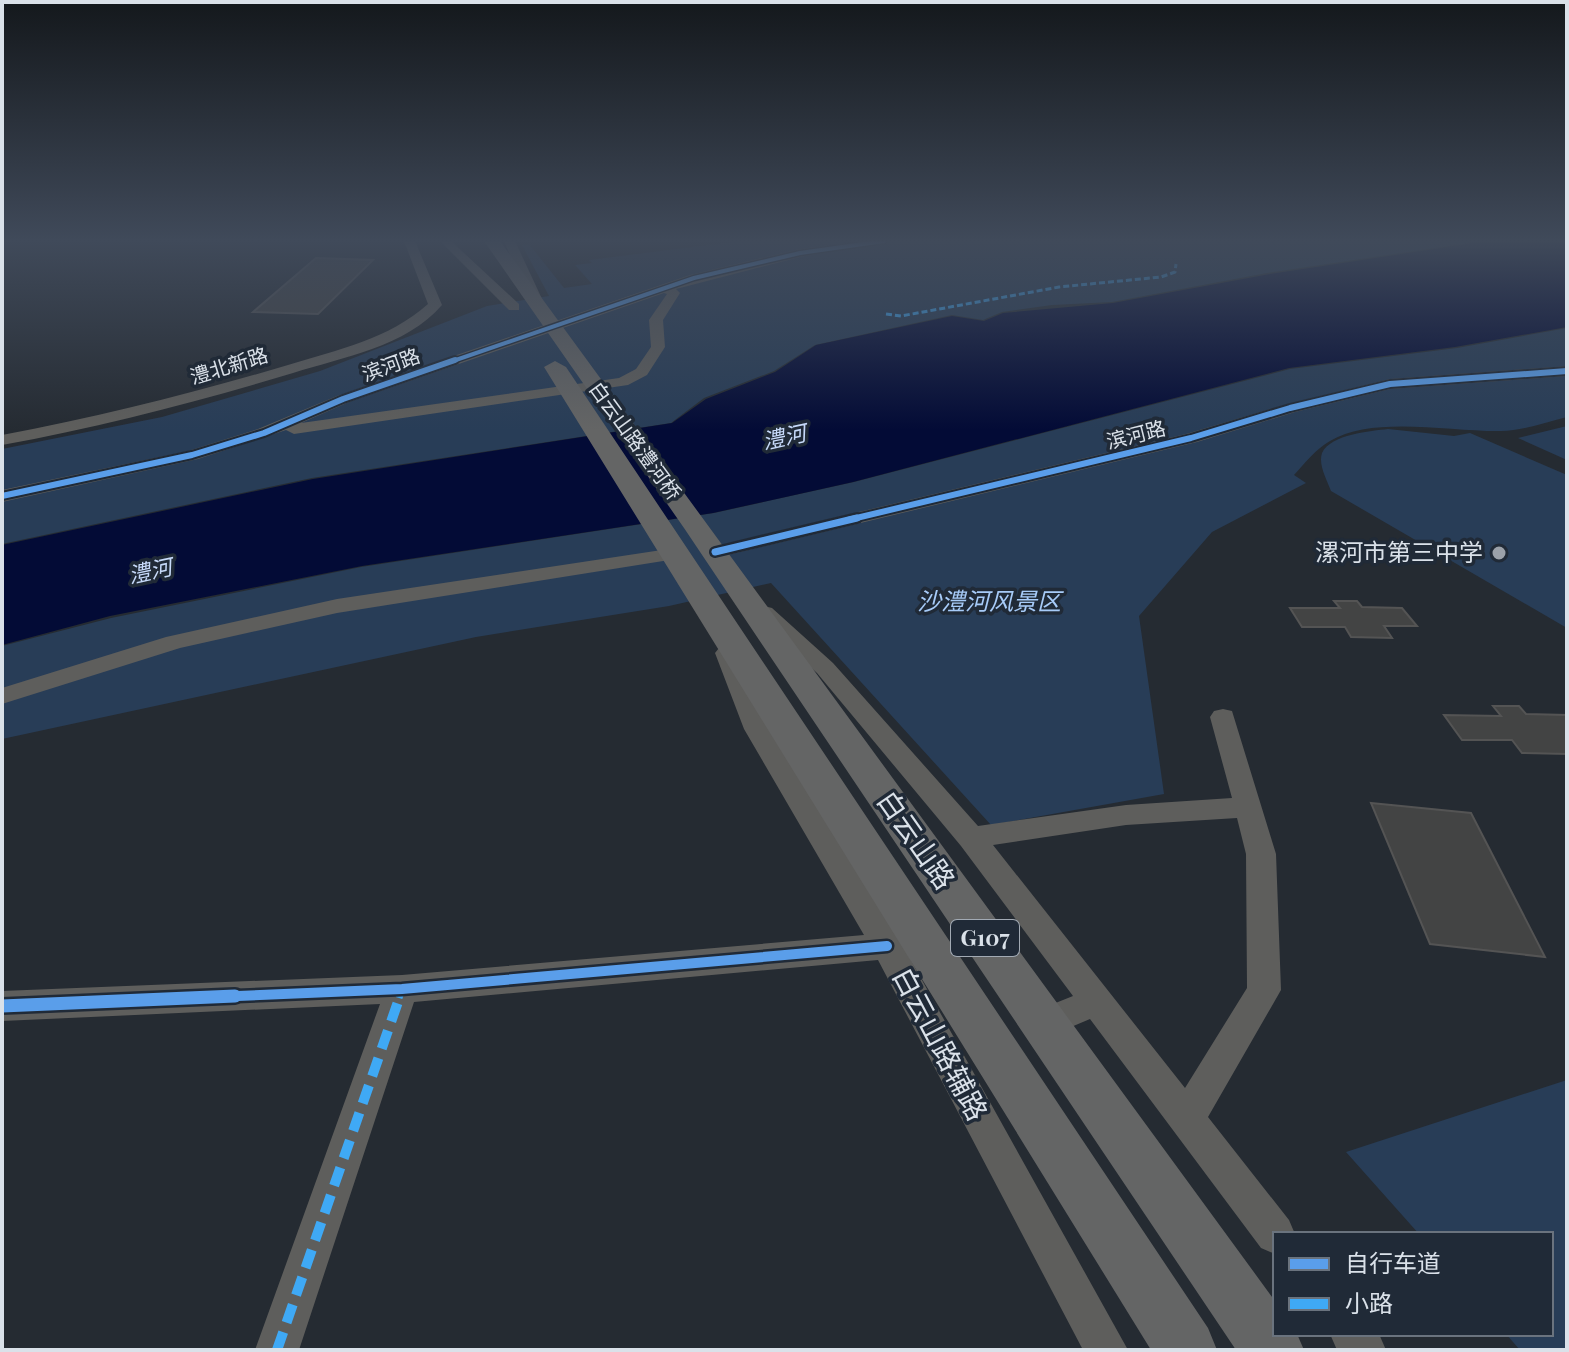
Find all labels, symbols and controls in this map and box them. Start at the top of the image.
street label: 澧北新路 [186,340,271,389]
street label: 滨河路 [358,341,423,387]
street label: 白云山路澧河桥 [584,376,688,505]
street label: 滨河路 [1103,413,1168,454]
water label: 澧河 [759,416,812,455]
place label: 漯河市第三中学 [1315,535,1483,567]
marker: 漯河市第三中学 [1490,544,1508,562]
water label: 澧河 [125,550,178,589]
park label: 沙澧河风景区 [917,584,1064,616]
street label: 白云山路 [870,783,965,896]
road number: G107 [951,920,1019,956]
street label: 白云山路辅路 [886,960,997,1126]
legend [1273,1232,1553,1336]
text: 自行车道 [1345,1246,1441,1278]
text: 小路 [1345,1286,1393,1318]

